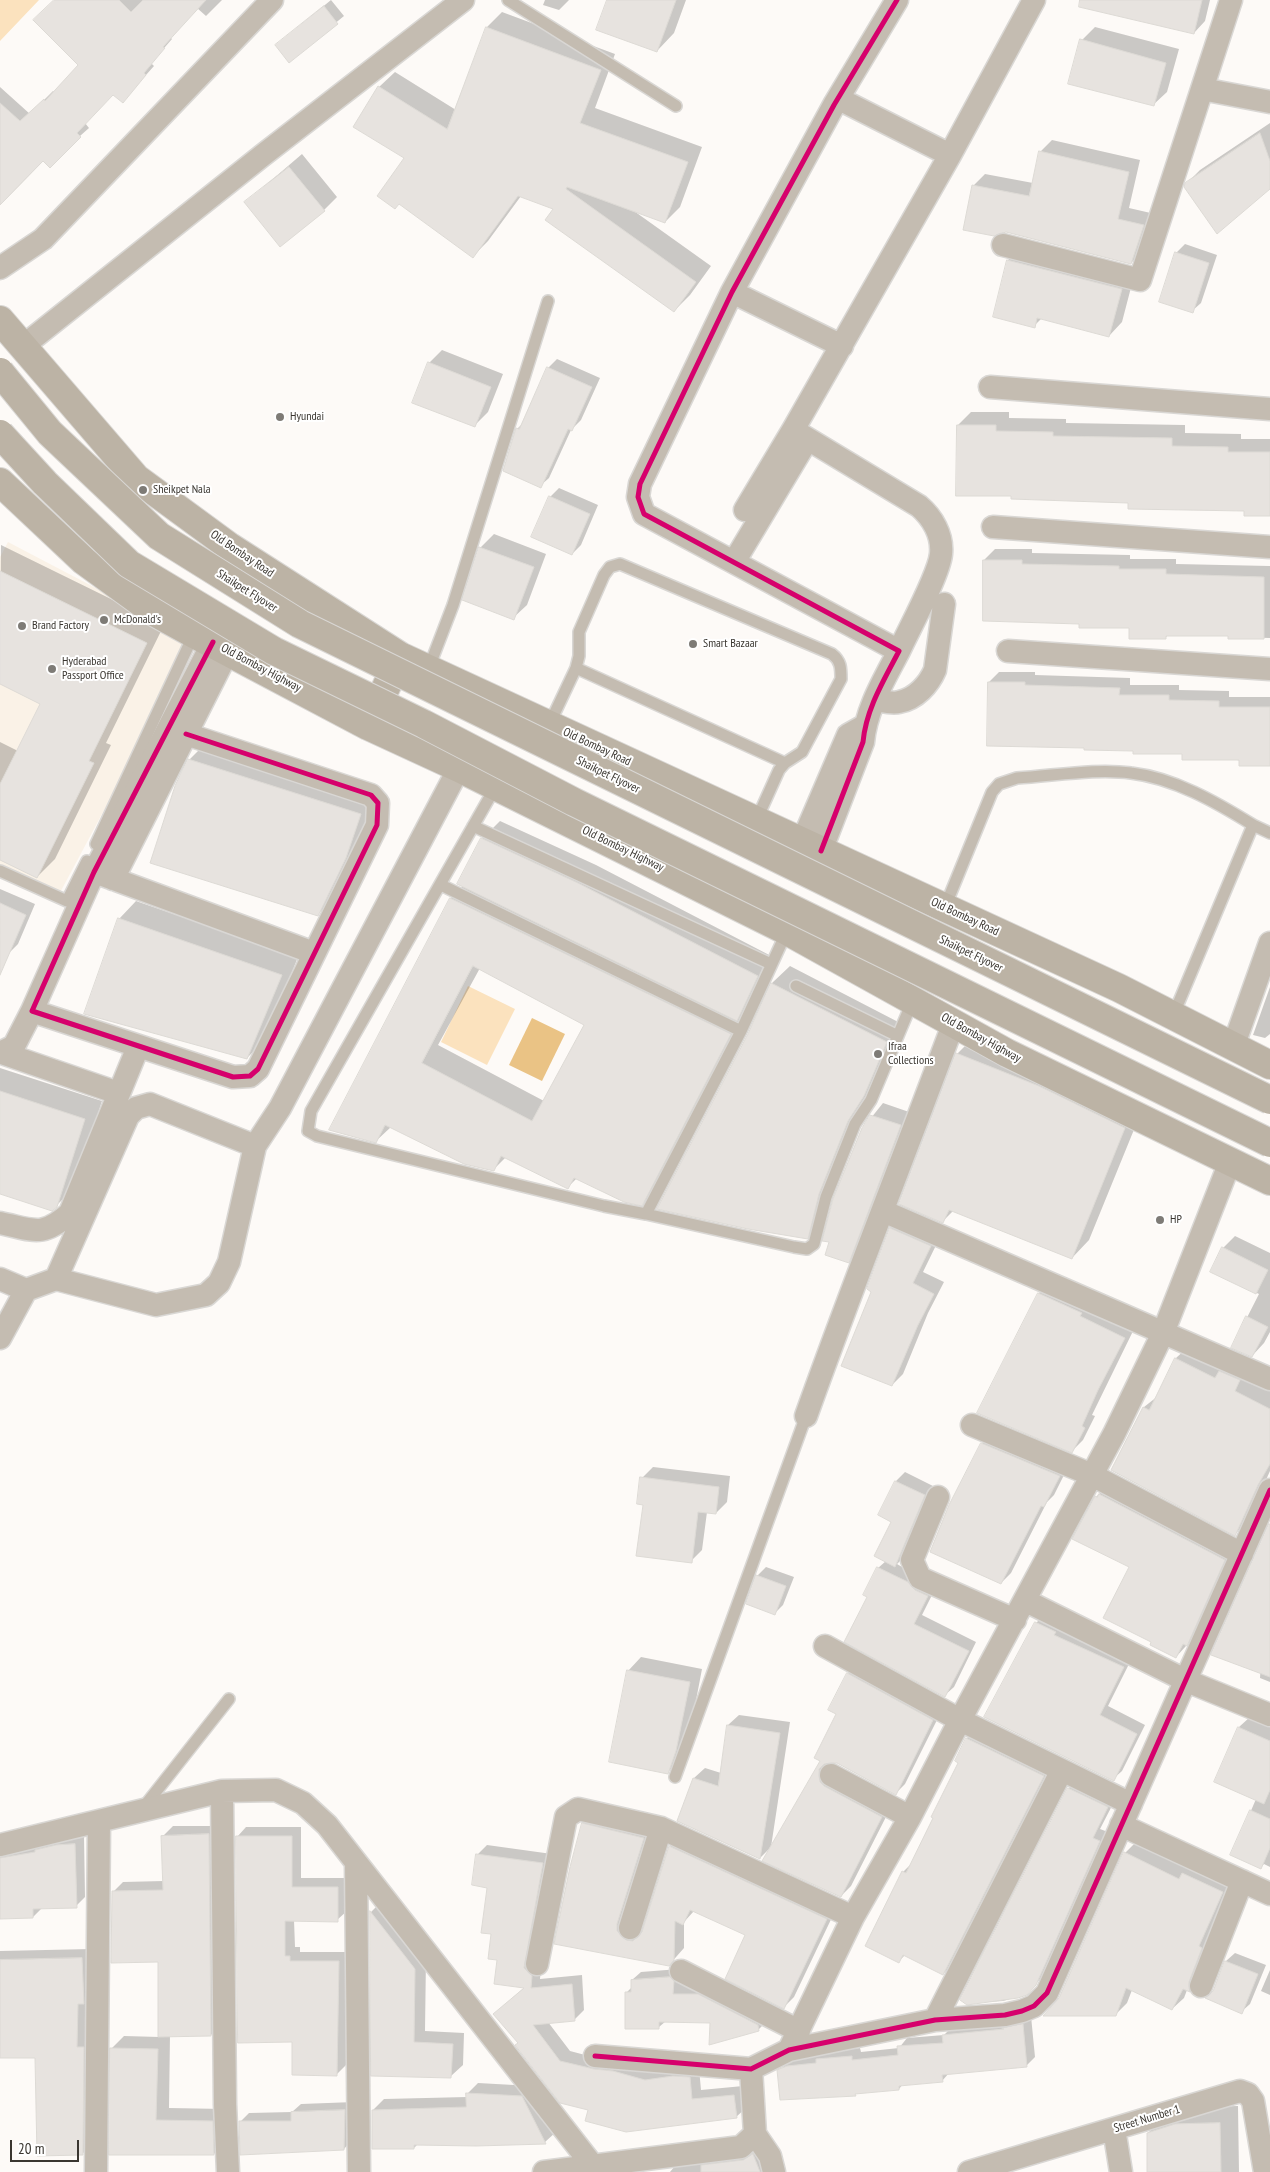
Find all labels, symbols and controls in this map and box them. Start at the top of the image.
place label: Hyundai [290,410,324,424]
marker: Hyundai [274,411,286,423]
place label: Sheikpet Nala [153,483,211,497]
marker: Sheikpet Nala [137,484,149,496]
street label: Old Bombay Road [208,528,276,580]
street label: Shaikpet Flyover [214,567,280,615]
place label: McDonald's [114,613,161,627]
marker: McDonald's [98,614,110,626]
place label: Brand Factory [32,619,89,633]
marker: Brand Factory [16,620,28,632]
place label: Smart Bazaar [703,637,758,651]
marker: Smart Bazaar [687,638,699,650]
street label: Old Bombay Highway [218,641,304,695]
place label: Hyderabad Passport Office [62,655,124,683]
marker: Hyderabad Passport Office [46,663,58,675]
street label: Old Bombay Road [561,725,633,769]
street label: Shaikpet Flyover [574,753,642,797]
street label: Old Bombay Highway [580,823,666,875]
street label: Old Bombay Road [929,895,1001,939]
street label: Shaikpet Flyover [937,932,1005,976]
street label: Old Bombay Highway [939,1010,1023,1066]
place label: Ifraa Collections [888,1040,933,1068]
marker: Ifraa Collections [872,1048,884,1060]
place label: HP [1170,1213,1182,1227]
marker: HP [1154,1214,1166,1226]
street label: Street Number 1 [1112,2102,1182,2136]
scale bar [12,2130,81,2162]
text: 20 m [18,2139,44,2158]

